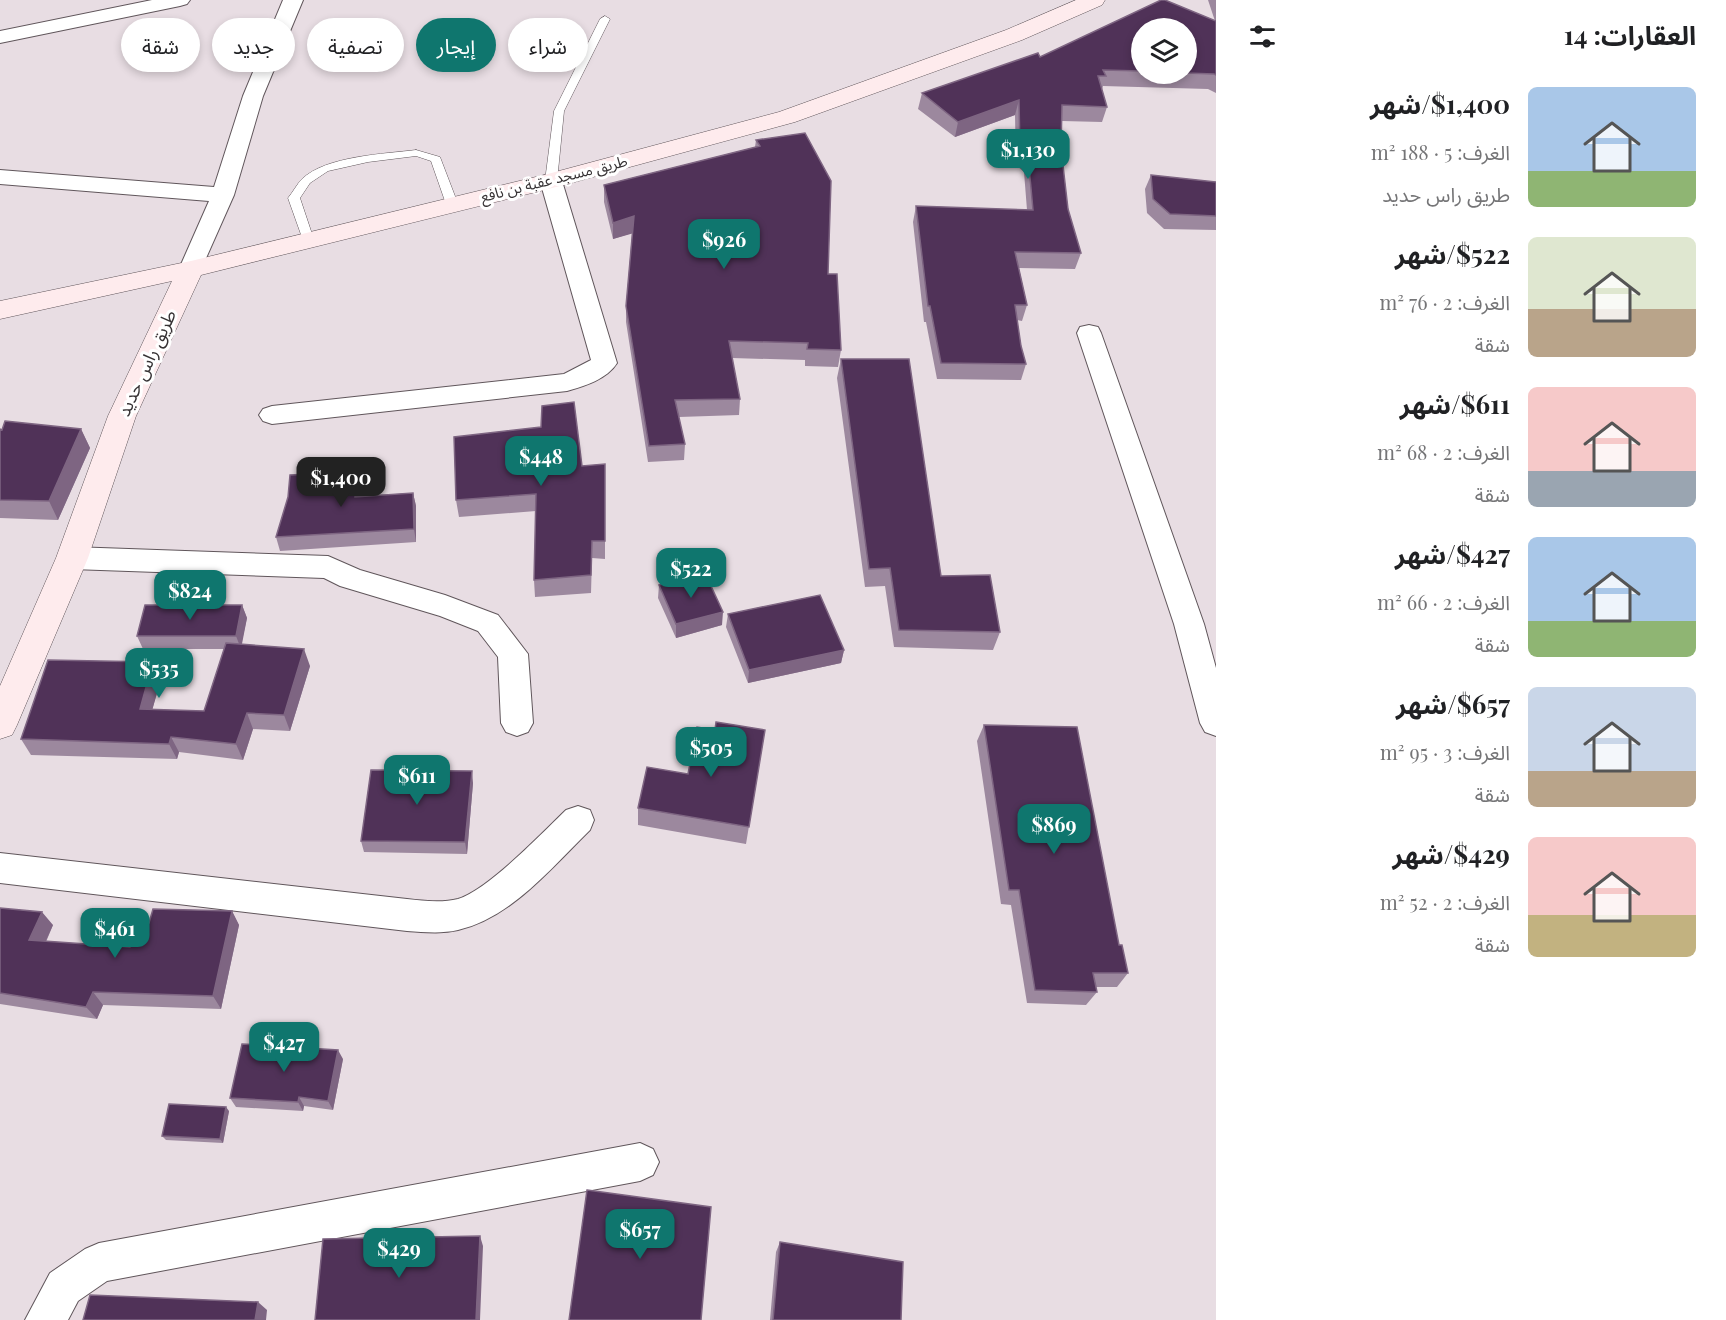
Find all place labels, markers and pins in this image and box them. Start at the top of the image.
pin: $1,130 [979,129,1077,180]
pin: $926 [688,219,760,270]
pin: $448 [505,436,577,487]
pin: $1,400 [292,457,390,508]
pin: $522 [655,548,727,599]
pin: $824 [154,570,226,621]
pin: $535 [123,648,195,699]
pin: $505 [675,727,747,778]
pin: $611 [381,755,453,806]
pin: $869 [1018,804,1090,855]
pin: $461 [79,908,151,959]
pin: $427 [248,1022,320,1073]
pin: $657 [604,1209,676,1260]
pin: $429 [363,1228,435,1279]

